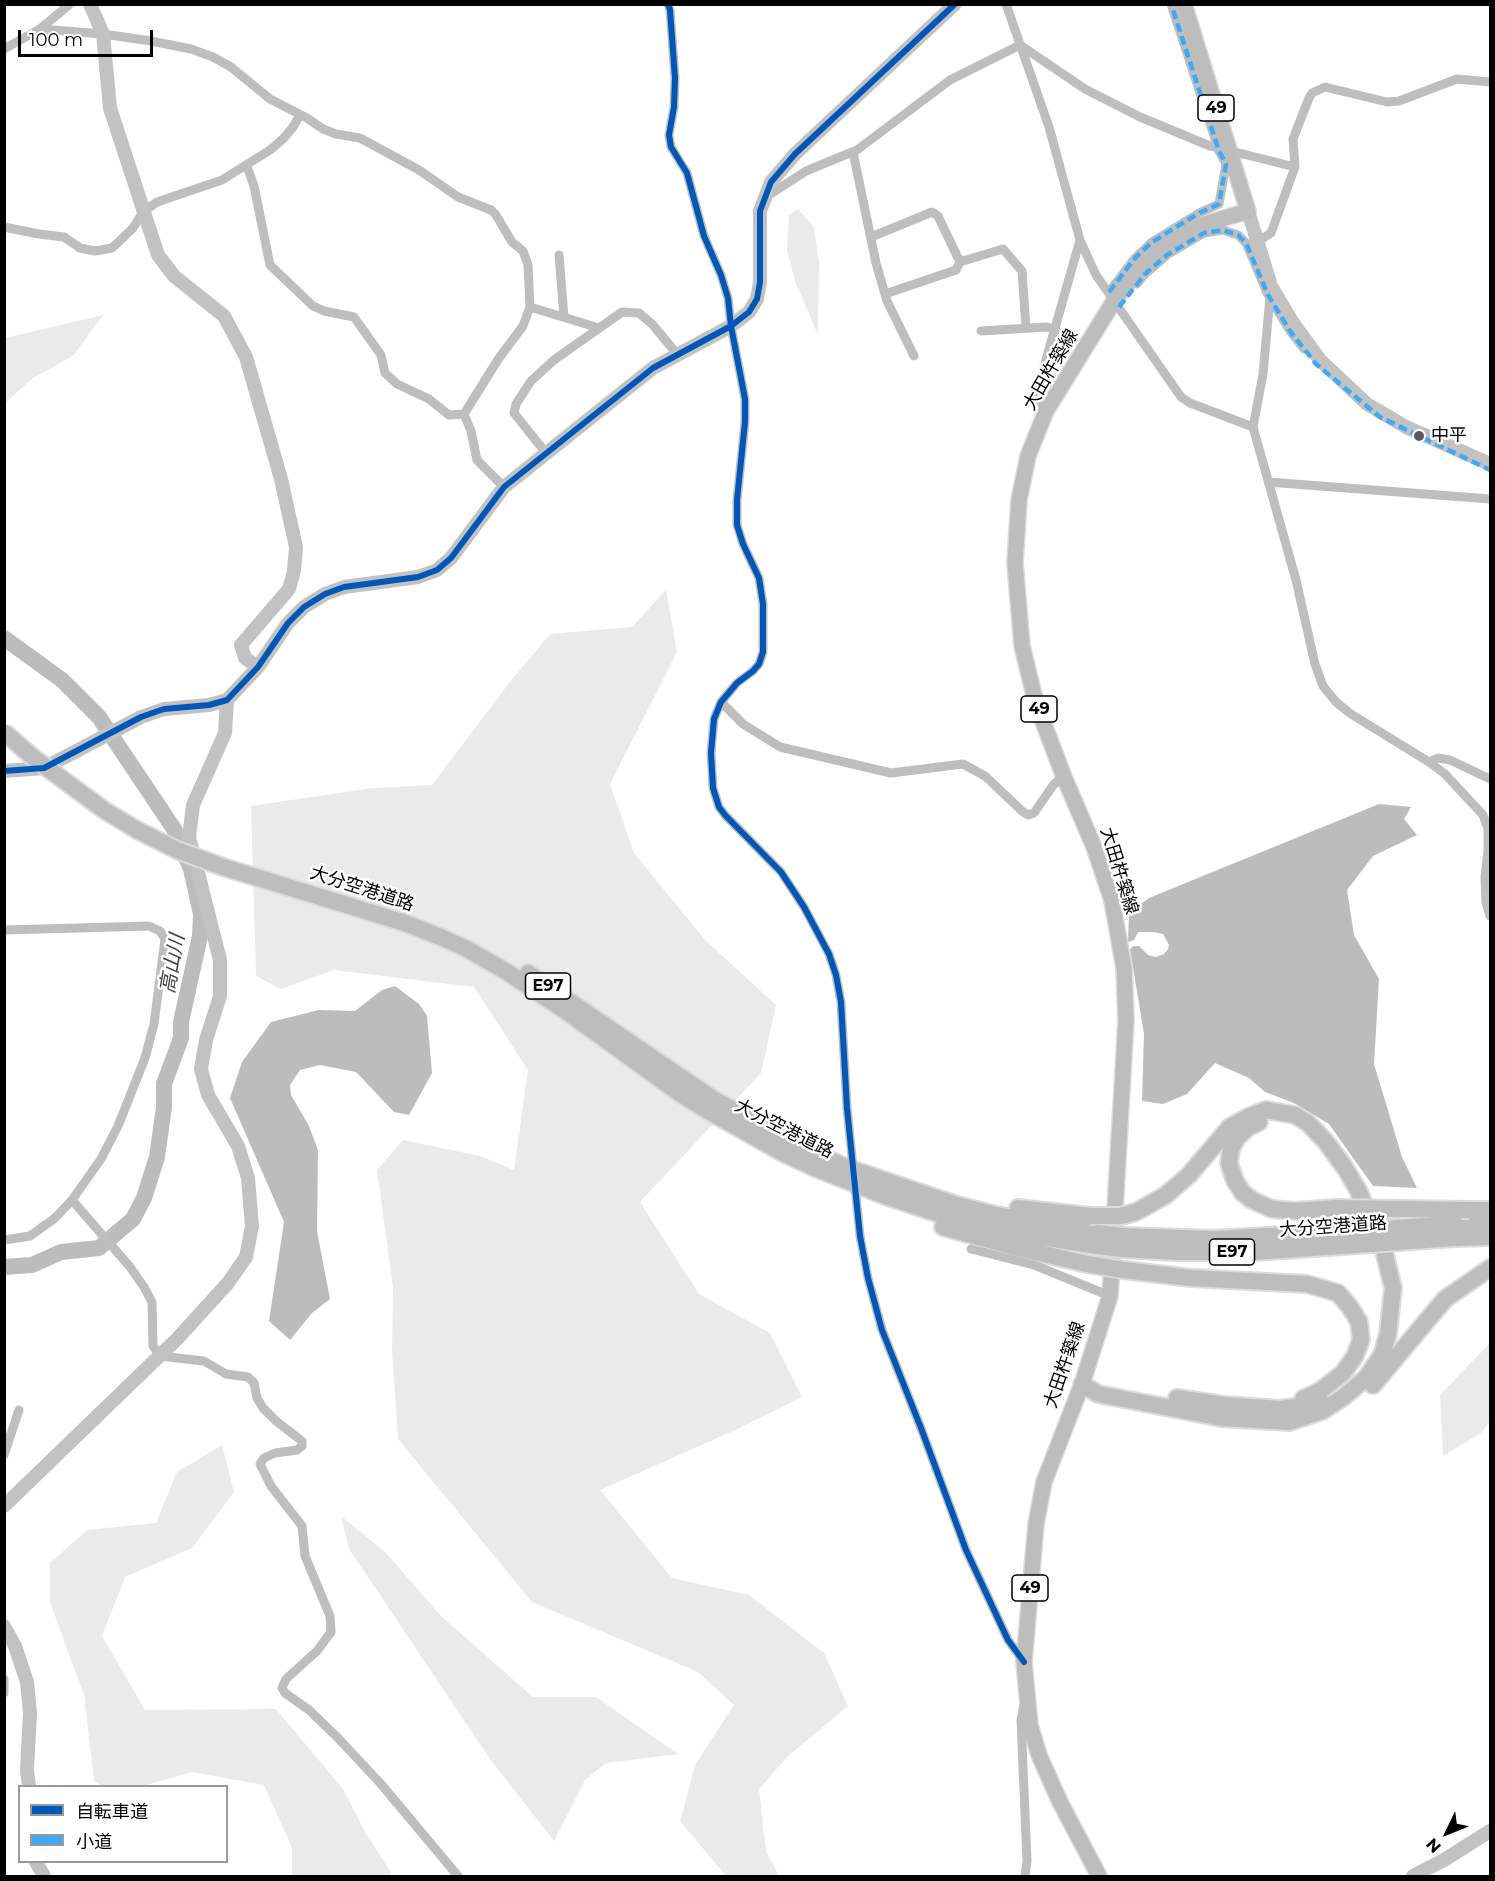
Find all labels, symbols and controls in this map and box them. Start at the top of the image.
scale bar [21,18,156,56]
text: 100 m [29,29,83,51]
road number: 49 [1198,95,1234,121]
street label: 大田杵築線 [1019,326,1083,414]
place label: 中平 [1431,425,1467,447]
marker: 中平 [1412,429,1426,443]
road number: 49 [1021,696,1057,722]
street label: 大田杵築線 [1096,825,1142,917]
street label: 大分空港道路 [307,862,417,916]
water label: 高山川 [156,932,190,996]
road number: E97 [526,973,570,999]
street label: 大分空港道路 [731,1095,837,1163]
street label: 大分空港道路 [1278,1212,1388,1242]
road number: E97 [1210,1239,1254,1265]
street label: 大田杵築線 [1040,1319,1090,1411]
road number: 49 [1012,1575,1048,1601]
legend [18,1785,228,1863]
text: 自転車道 [76,1801,148,1823]
north arrow [1417,1803,1477,1863]
text: 小道 [76,1831,112,1853]
text: N [1422,1834,1445,1857]

